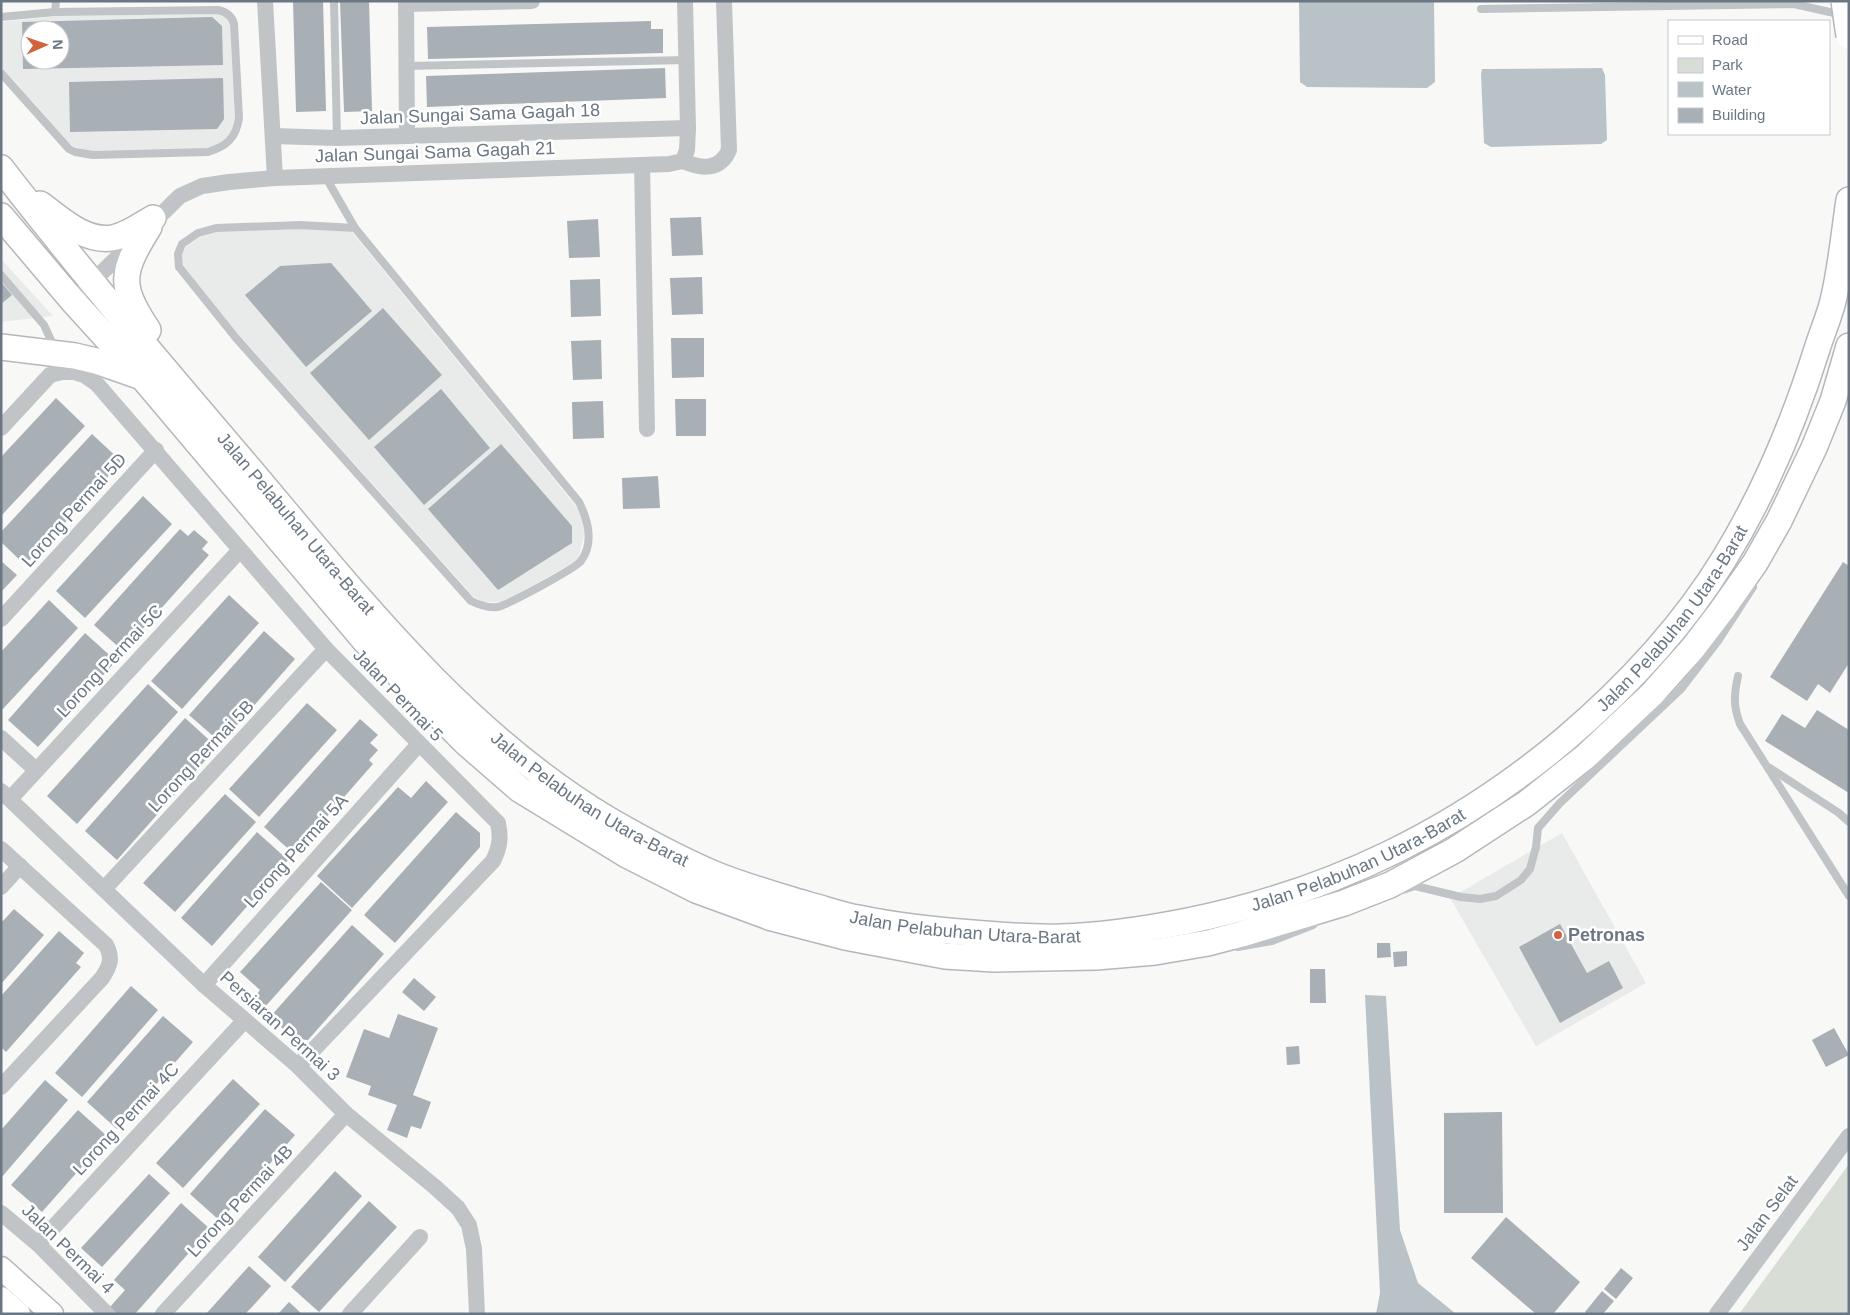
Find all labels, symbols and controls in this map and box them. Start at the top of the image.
north arrow [20,20,70,70]
legend [1668,20,1830,135]
text: Road [1712,31,1748,48]
text: N [50,39,66,50]
text: Park [1712,56,1743,73]
text: Water [1712,81,1751,98]
street label: Jalan Sungai Sama Gagah 18 [360,100,600,128]
text: Building [1712,106,1765,123]
street label: Jalan Sungai Sama Gagah 21 [315,138,555,166]
street label: Jalan Pelabuhan Utara-Barat [213,428,379,619]
street label: Lorong Permai 5D [18,449,130,571]
street label: Jalan Pelabuhan Utara-Barat [1593,522,1752,716]
street label: Lorong Permai 5C [53,601,167,721]
street label: Jalan Permai 5 [349,645,447,745]
street label: Lorong Permai 5B [144,696,258,816]
street label: Jalan Pelabuhan Utara-Barat [487,728,692,871]
street label: Lorong Permai 5A [240,790,352,912]
street label: Jalan Pelabuhan Utara-Barat [1249,804,1469,915]
street label: Jalan Pelabuhan Utara-Barat [848,907,1081,947]
place label: Petronas [1568,925,1645,945]
marker: Petronas [1552,929,1564,941]
street label: Persiaran Permai 3 [216,967,344,1085]
street label: Lorong Permai 4C [69,1059,183,1179]
street label: Lorong Permai 4B [183,1141,297,1261]
street label: Jalan Selat [1732,1171,1802,1255]
street label: Jalan Permai 4 [18,1200,118,1298]

